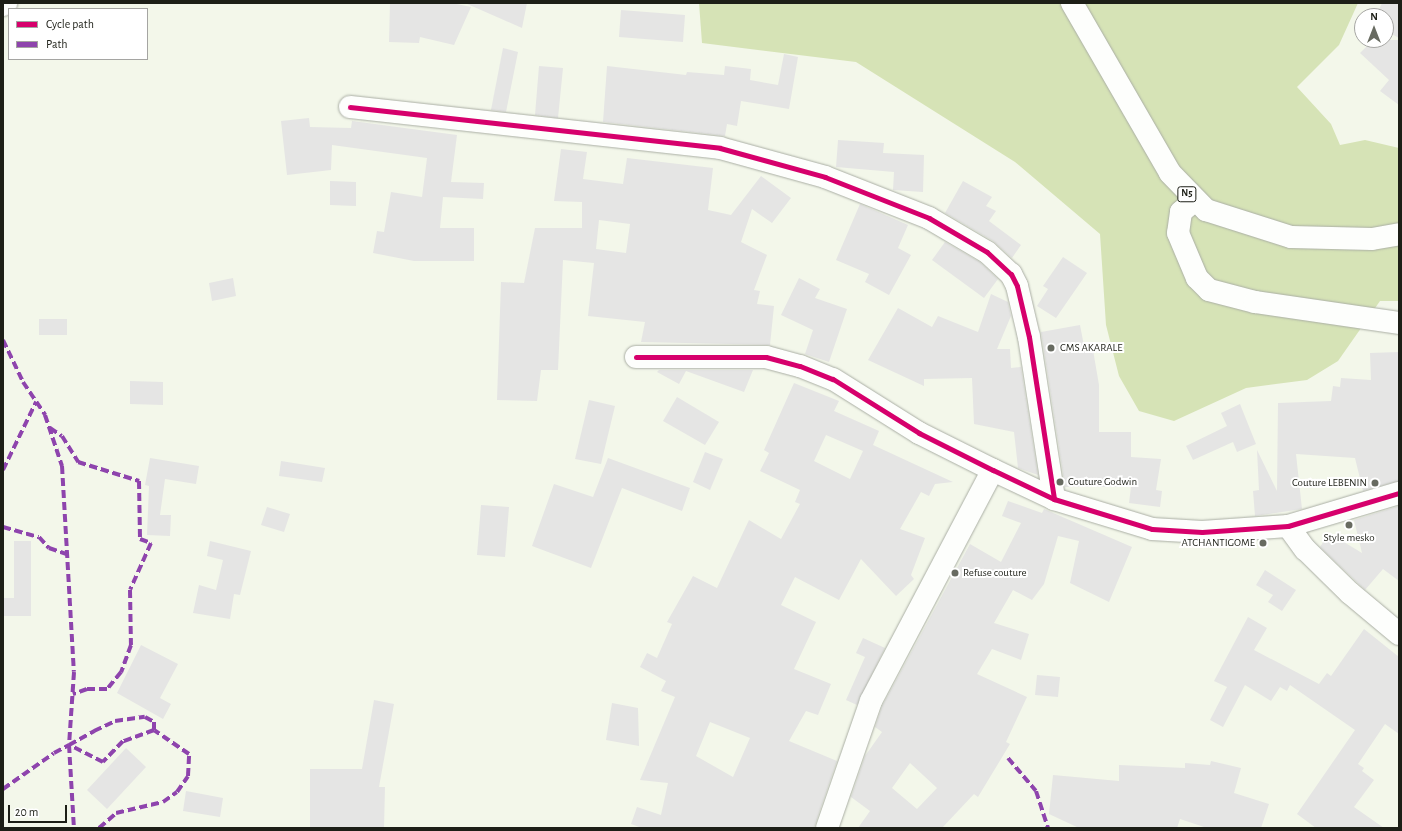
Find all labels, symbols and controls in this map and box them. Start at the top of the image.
legend [8,8,148,60]
north arrow [1354,8,1394,48]
text: N [1370,11,1378,22]
text: Cycle path [46,18,94,30]
text: Path [46,38,68,50]
road number: N5 [1177,186,1197,202]
place label: CMS AKARALE [1060,341,1122,355]
marker: CMS AKARALE [1045,342,1057,354]
place label: Couture Godwin [1068,475,1137,489]
place label: Couture LEBENIN [1292,476,1367,490]
marker: Couture Godwin [1055,477,1065,487]
marker: Couture LEBENIN [1370,478,1380,488]
marker: Style mesko [1344,520,1354,530]
place label: Style mesko [1323,531,1375,545]
place label: ATCHANTIGOME [1182,536,1255,550]
marker: ATCHANTIGOME [1258,538,1268,548]
place label: Refuse couture [963,566,1027,580]
marker: Refuse couture [950,568,960,578]
scale bar [10,797,69,823]
text: 20 m [15,806,38,818]

